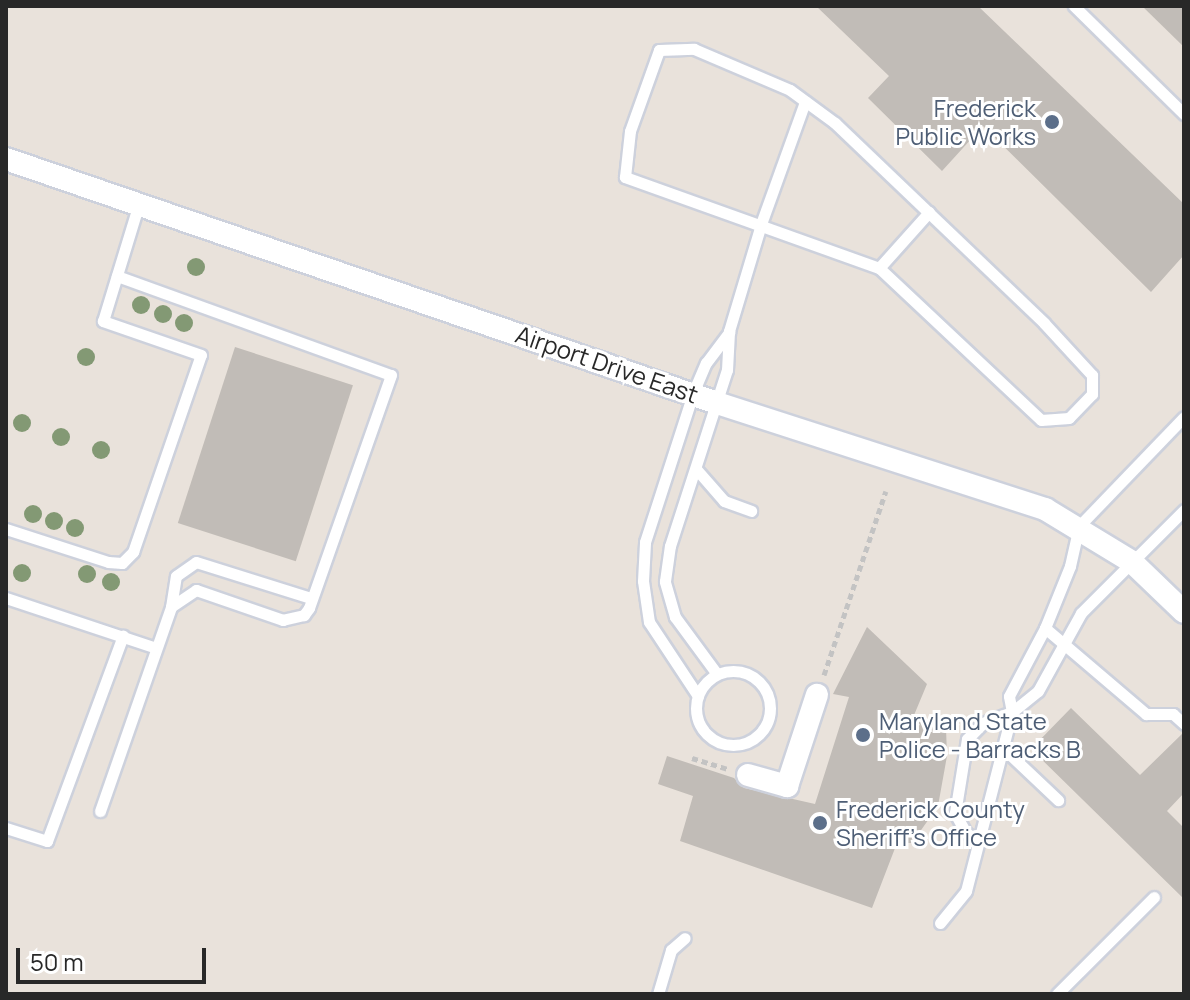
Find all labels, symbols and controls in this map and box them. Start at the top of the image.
place label: Frederick Public Works [896,94,1036,150]
marker: Frederick Public Works [1043,113,1061,131]
street label: Airport Drive East [512,319,702,409]
place label: Maryland State Police - Barracks B [879,707,1081,763]
marker: Maryland State Police - Barracks B [854,726,872,744]
place label: Frederick County Sheriff's Office [836,795,1025,851]
marker: Frederick County Sheriff's Office [811,814,829,832]
scale bar [20,932,210,982]
text: 50 m [30,945,84,978]

